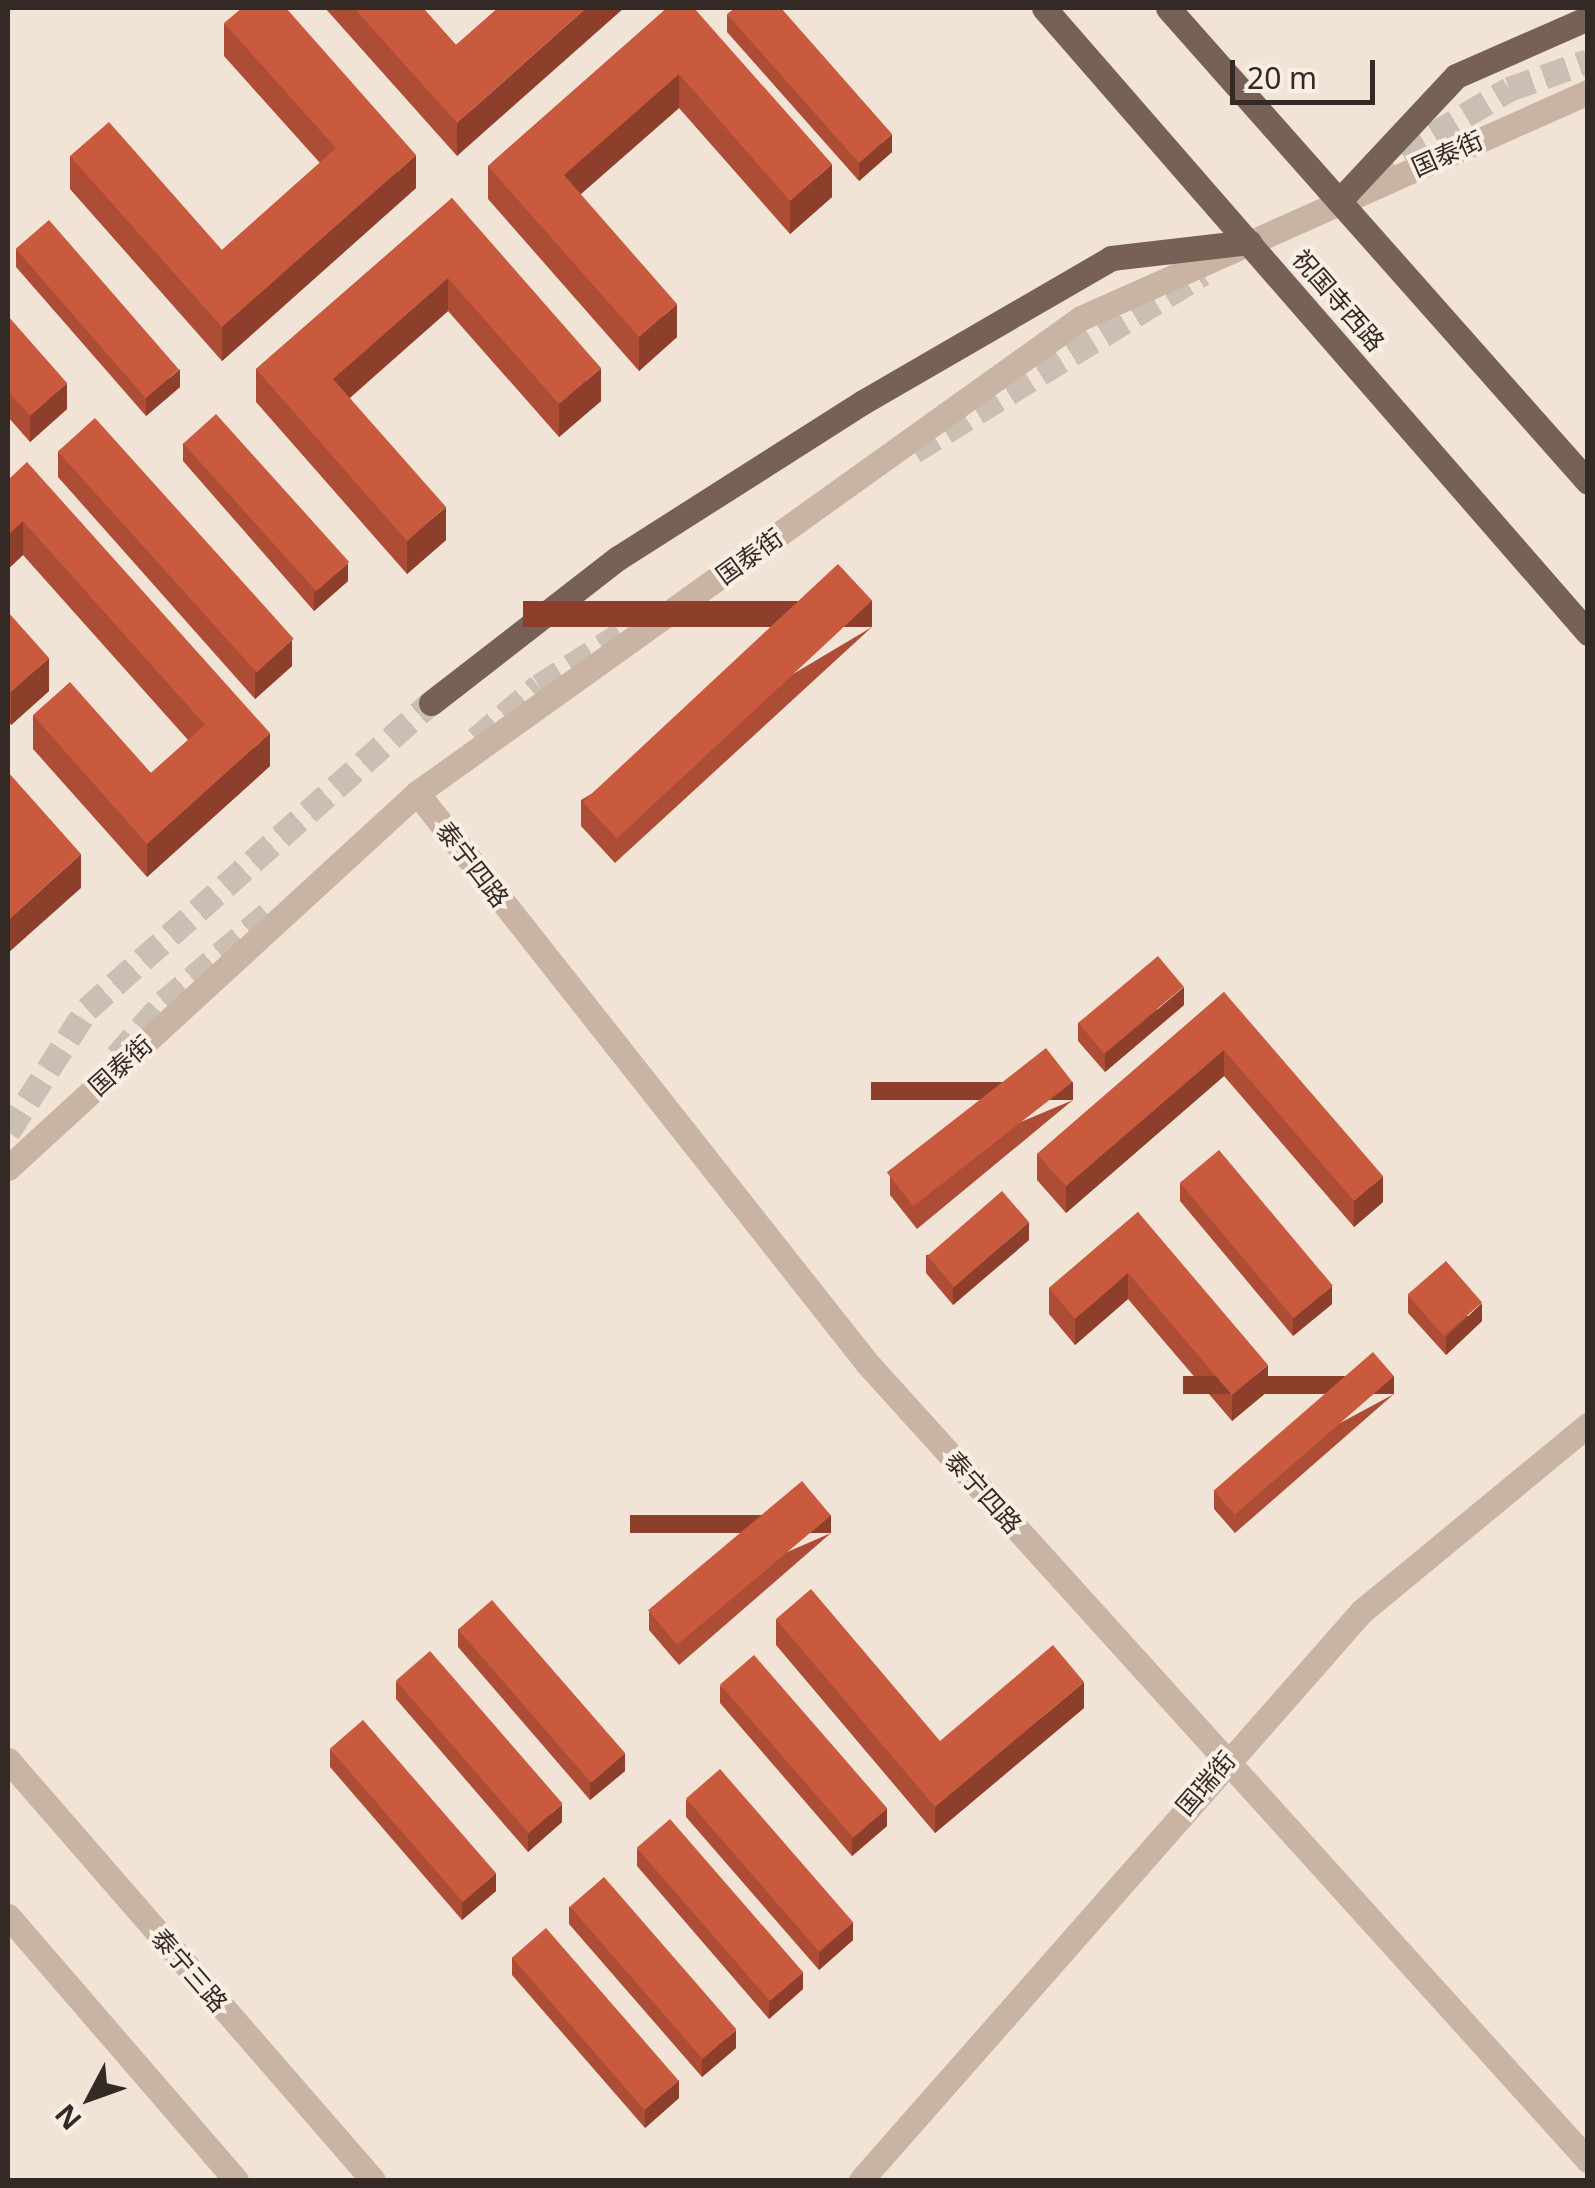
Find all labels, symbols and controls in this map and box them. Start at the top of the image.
scale bar [1235,40,1380,102]
text: 20 m [1247,57,1317,98]
street label: 国泰街 [1407,124,1487,182]
street label: 祝国寺西路 [1287,243,1391,357]
street label: 国泰街 [710,522,788,590]
street label: 泰宁四路 [430,815,516,913]
street label: 国泰街 [82,1029,158,1101]
street label: 泰宁四路 [939,1445,1029,1539]
street label: 国瑞街 [1169,1745,1241,1821]
street label: 泰宁三路 [146,1922,234,2018]
north arrow [40,2048,140,2148]
text: N [46,2097,89,2139]

